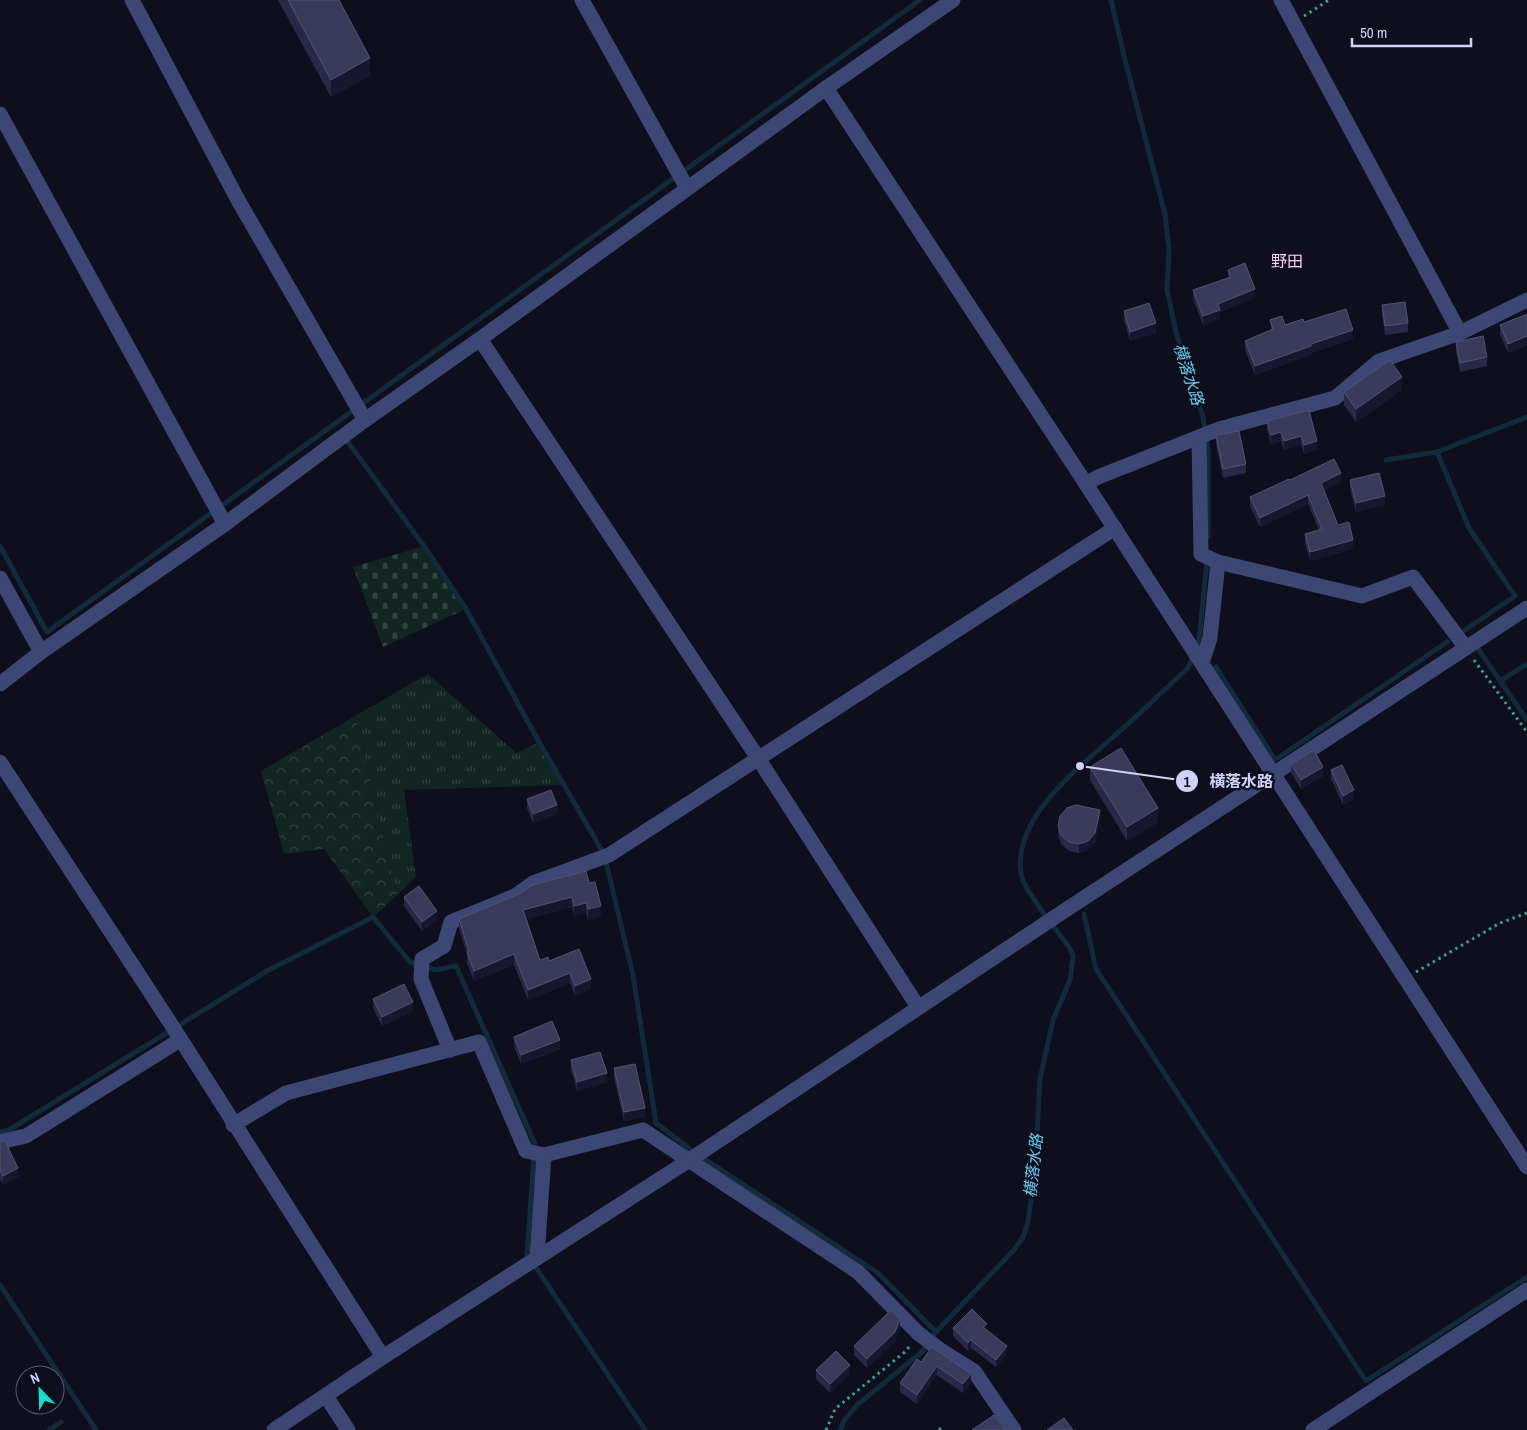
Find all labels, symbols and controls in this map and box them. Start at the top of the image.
scale bar [1352,15,1471,47]
text: 50 m [1360,22,1387,43]
district label: 野田 [1271,250,1303,272]
water label: 横落水路 [1169,340,1210,410]
callout: 横落水路 [1174,766,1283,797]
text: 横落水路 [1209,770,1273,792]
text: 1 [1184,771,1191,792]
water label: 横落水路 [1019,1131,1047,1199]
north arrow [15,1365,65,1415]
text: N [28,1368,42,1388]

